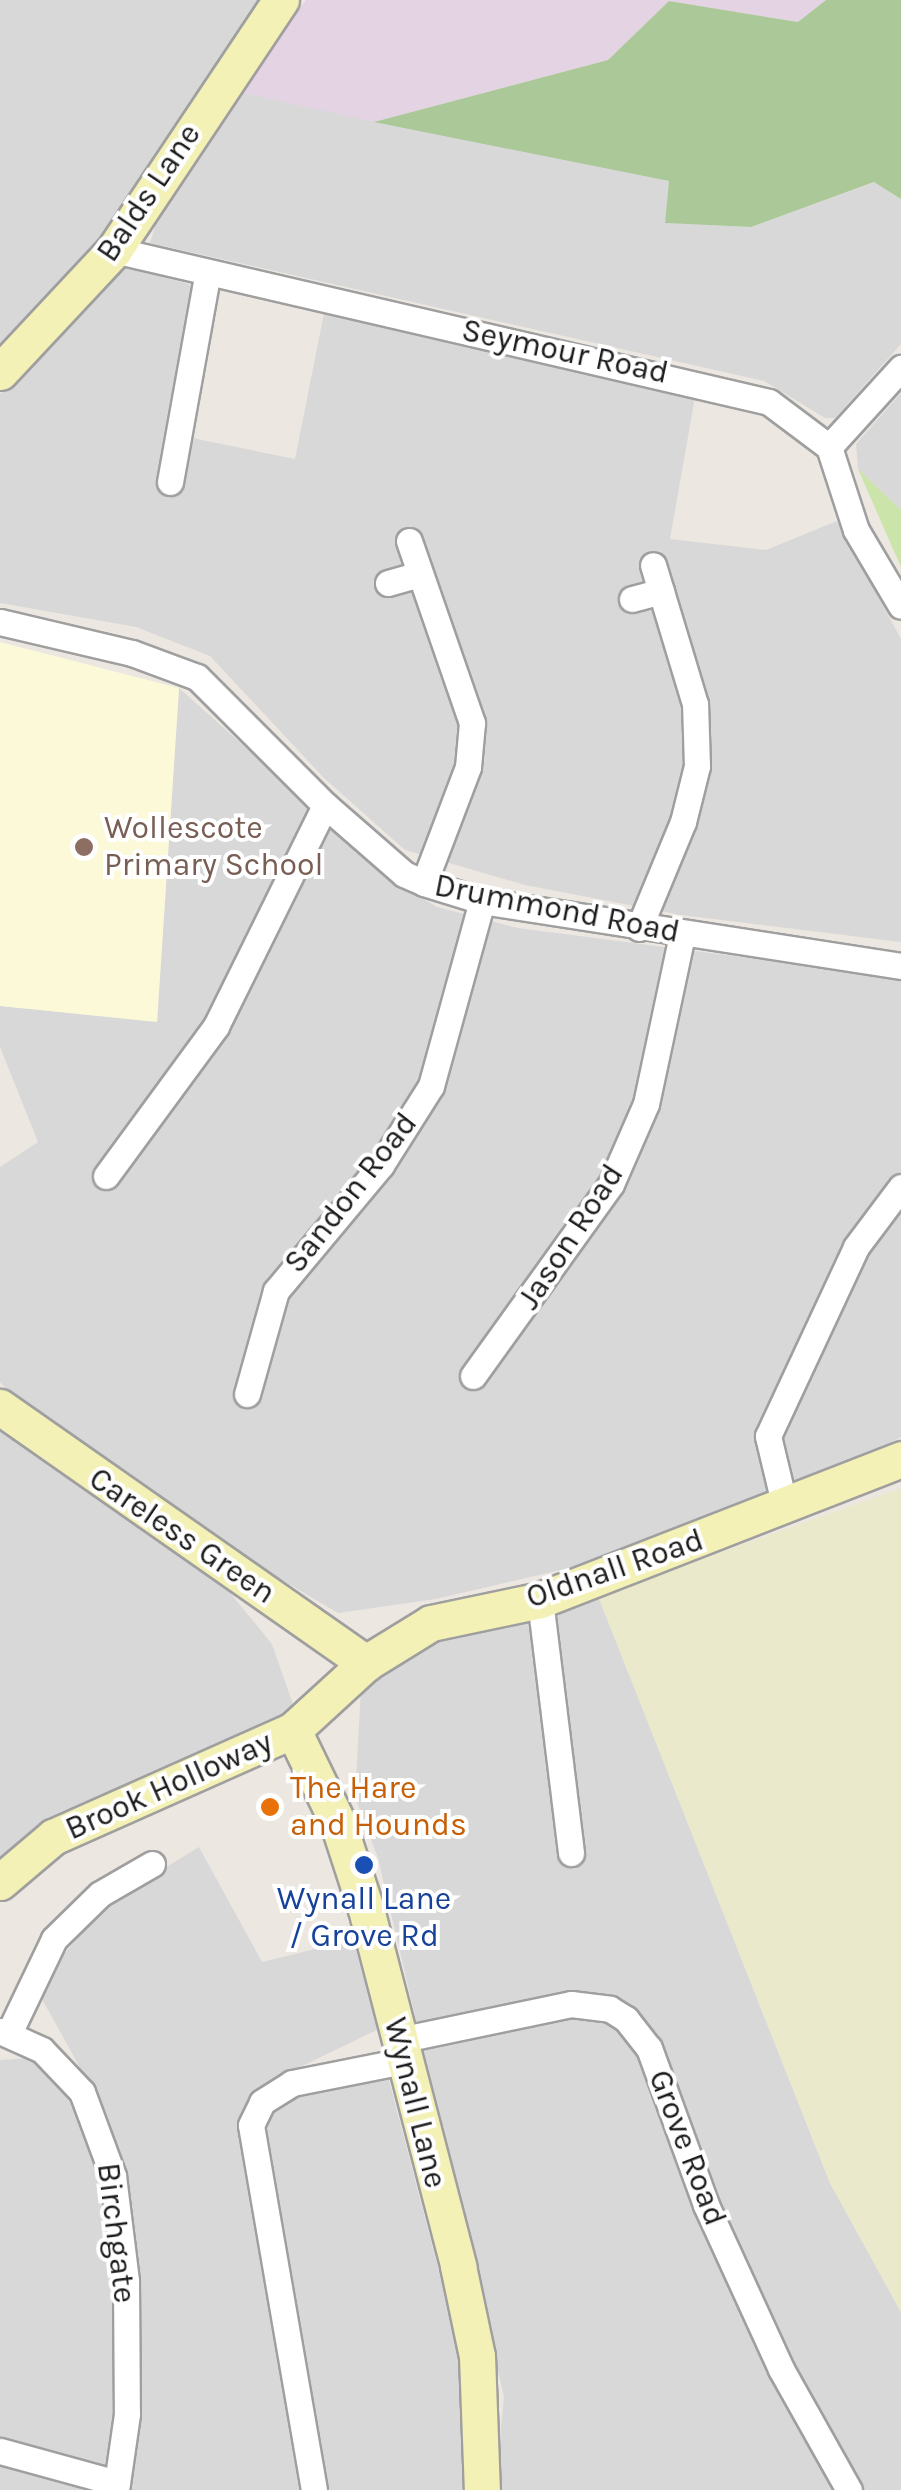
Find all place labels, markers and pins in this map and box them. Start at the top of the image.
place label: Wollescote Primary School [104,810,324,885]
marker: Wollescote Primary School [73,836,95,858]
place label: The Hare and Hounds [290,1770,467,1845]
marker: The Hare and Hounds [259,1796,281,1818]
marker: Wynall Lane / Grove Rd [353,1854,375,1876]
place label: Wynall Lane / Grove Rd [277,1881,451,1956]

